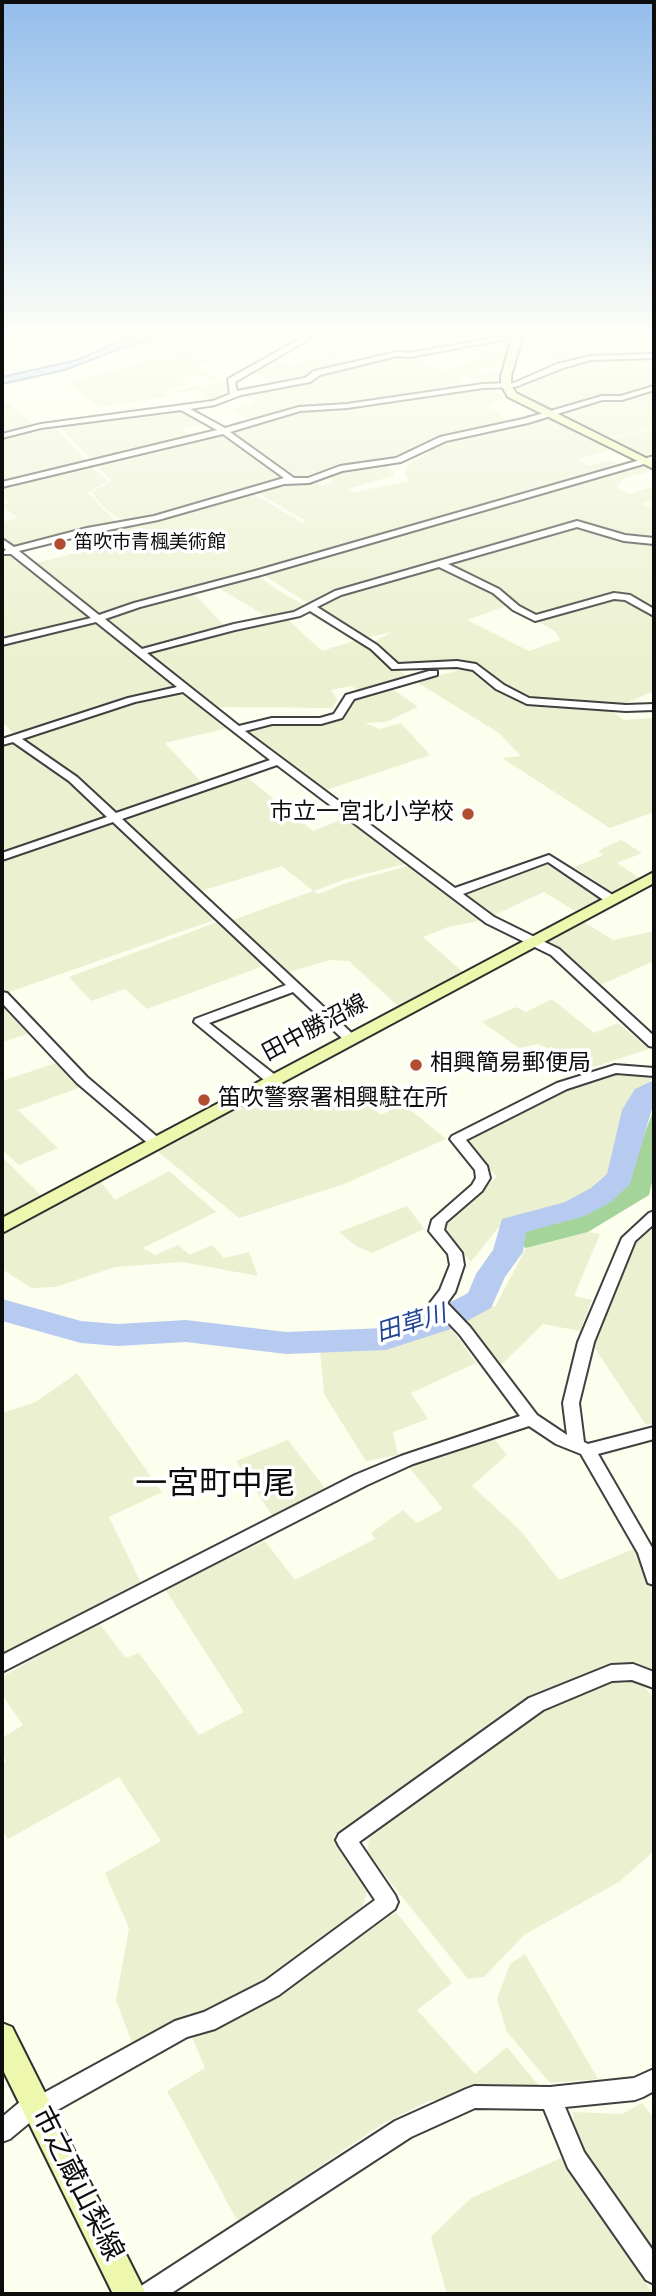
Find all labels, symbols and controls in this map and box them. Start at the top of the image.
place label: 笛吹市青楓美術館 [74,533,226,555]
marker: 笛吹市青楓美術館 [52,536,68,552]
place label: 市立一宮北小学校 [270,800,454,828]
marker: 市立一宮北小学校 [460,806,476,822]
street label: 田中勝沼線 [259,991,373,1069]
place label: 相興簡易郵便局 [430,1051,591,1079]
marker: 相興簡易郵便局 [408,1057,424,1073]
place label: 笛吹警察署相興駐在所 [218,1086,448,1114]
marker: 笛吹警察署相興駐在所 [196,1092,212,1108]
water label: 田草川 [373,1302,451,1350]
district label: 一宮町中尾 [135,1469,295,1507]
street label: 市之蔵山梨線 [22,2103,128,2267]

